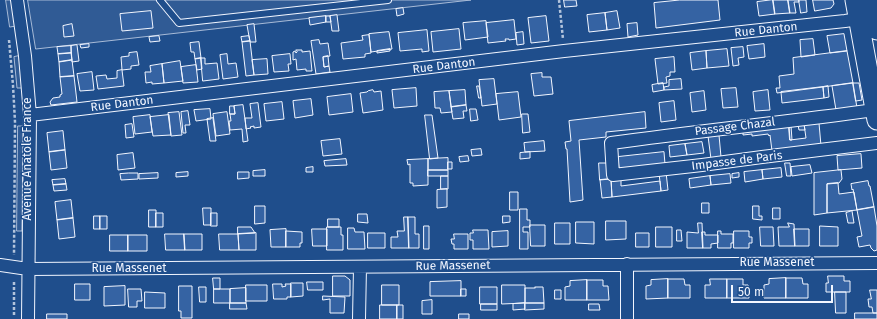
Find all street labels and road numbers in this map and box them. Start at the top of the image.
street label: Rue Danton [734,20,798,40]
street label: Rue Danton [412,55,476,77]
street label: Rue Danton [90,93,154,115]
street label: Avenue Anatole France [21,97,35,221]
street label: Passage Chazal [694,115,776,139]
street label: Impasse de Paris [691,148,783,174]
street label: Rue Massenet [739,256,815,270]
street label: Rue Massenet [415,258,491,274]
street label: Rue Massenet [91,262,167,276]

